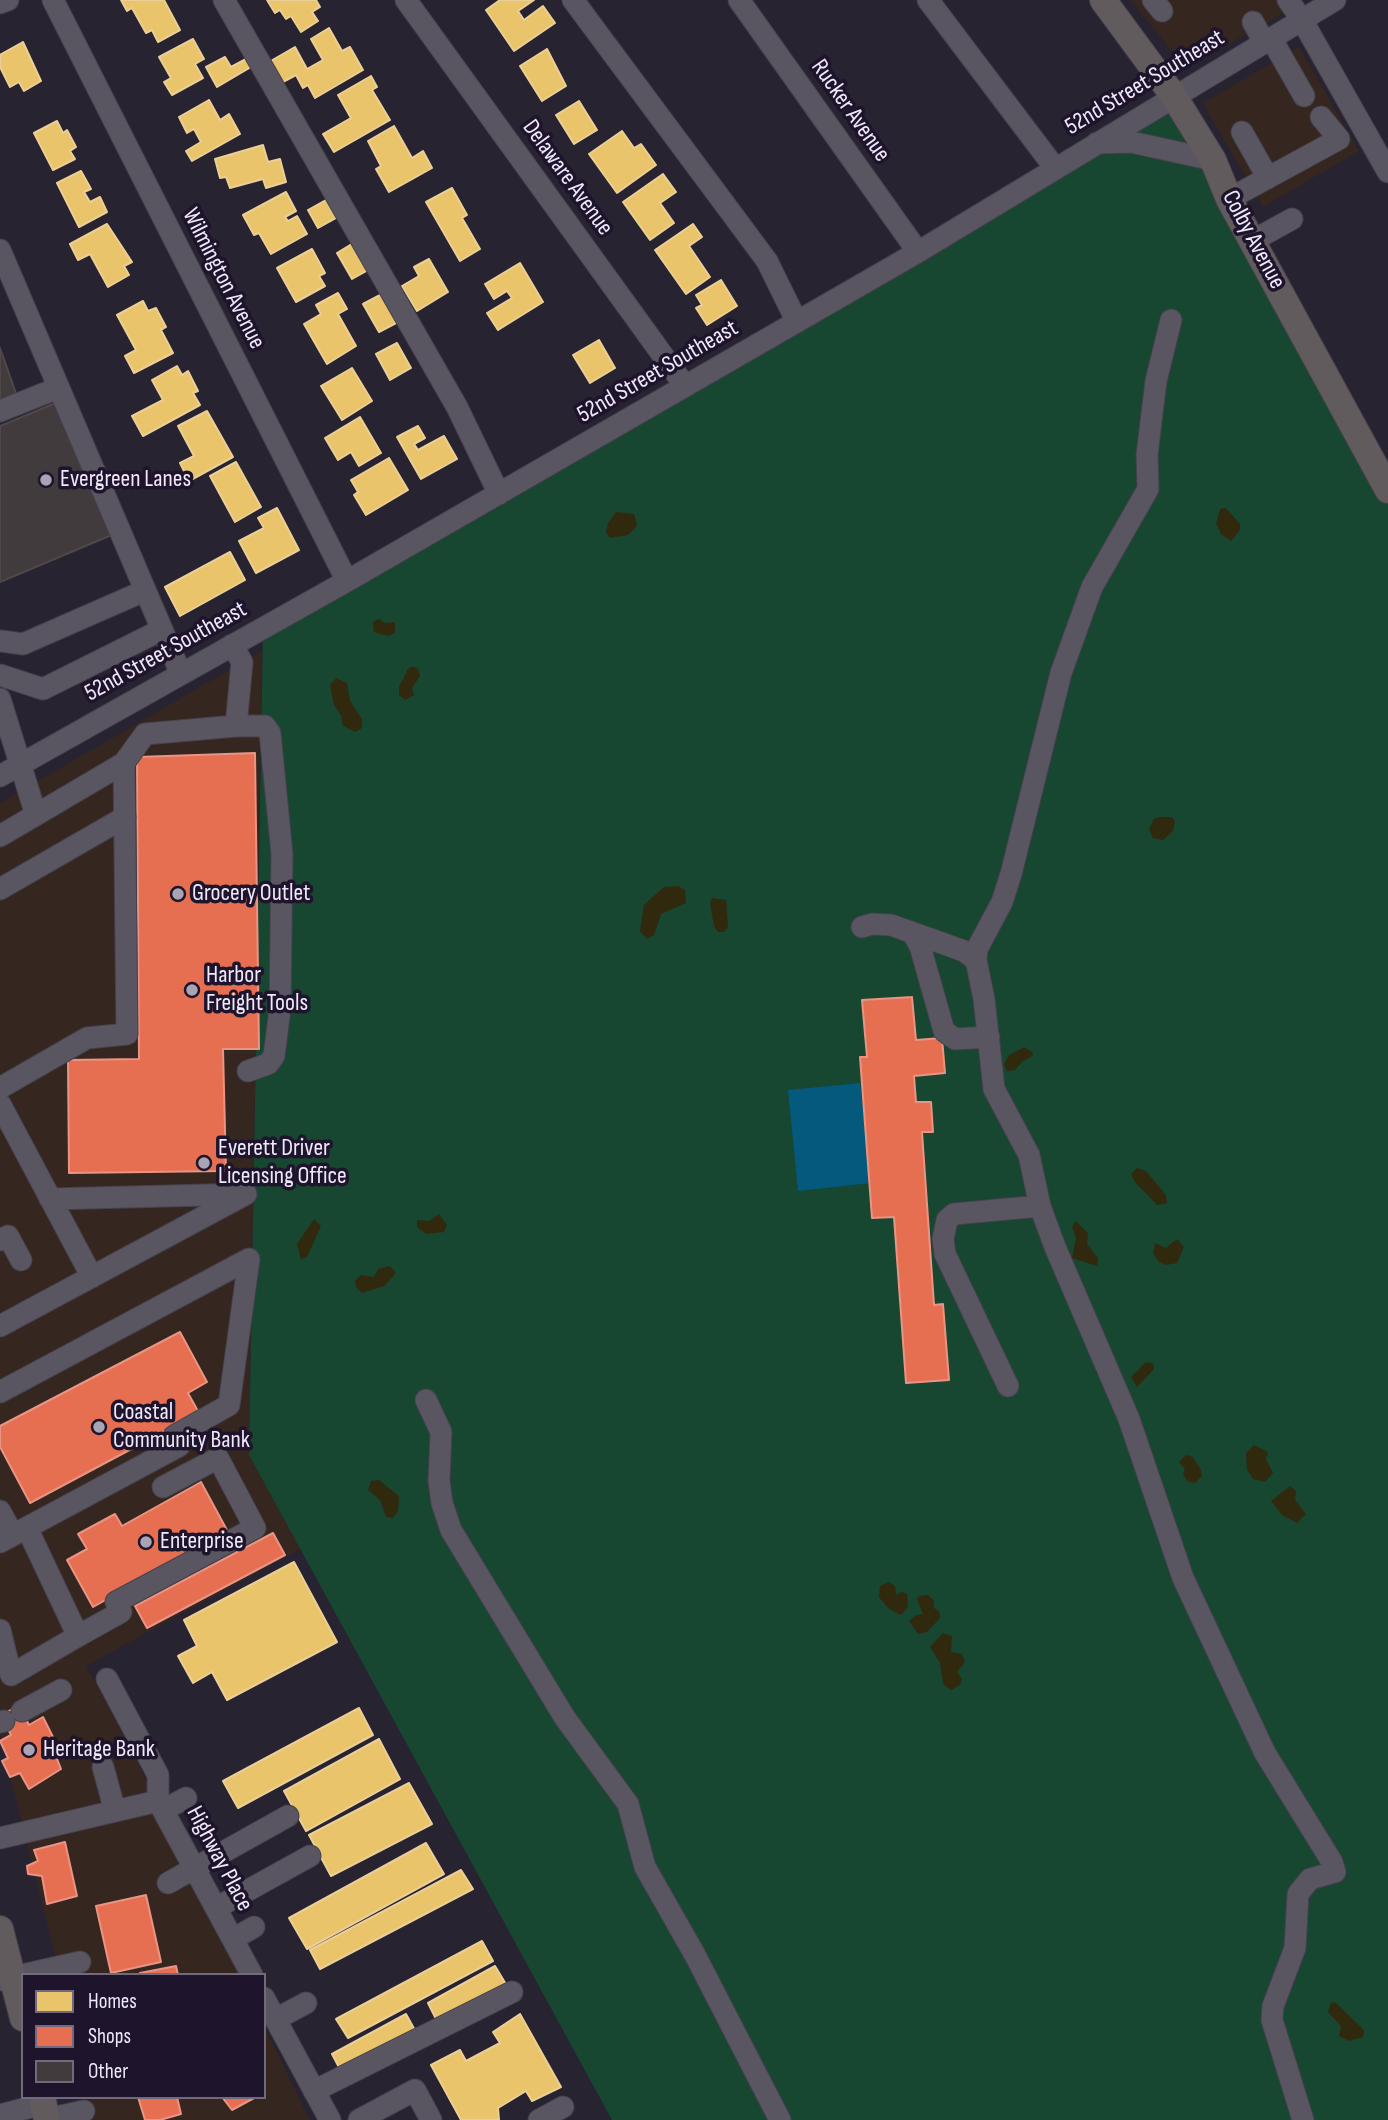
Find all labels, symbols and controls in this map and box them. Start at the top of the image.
street label: 52nd Street Southeast [1060,24,1230,142]
street label: Rucker Avenue [804,54,896,168]
street label: Delaware Avenue [515,114,619,242]
street label: Colby Avenue [1215,186,1291,294]
street label: Wilmington Avenue [175,204,271,354]
street label: 52nd Street Southeast [573,314,743,430]
place label: Evergreen Lanes [60,466,191,494]
marker: Evergreen Lanes [38,472,54,488]
street label: 52nd Street Southeast [80,596,252,708]
place label: Grocery Outlet [192,880,310,908]
marker: Grocery Outlet [170,886,186,902]
place label: Harbor Freight Tools [206,962,308,1018]
marker: Harbor Freight Tools [184,982,200,998]
place label: Everett Driver Licensing Office [218,1135,347,1191]
marker: Everett Driver Licensing Office [196,1155,212,1171]
place label: Coastal Community Bank [113,1399,250,1455]
marker: Coastal Community Bank [91,1419,107,1435]
place label: Enterprise [160,1528,244,1556]
marker: Enterprise [138,1534,154,1550]
place label: Heritage Bank [43,1736,155,1764]
marker: Heritage Bank [21,1742,37,1758]
street label: Highway Place [179,1802,259,1916]
legend [21,1973,266,2099]
text: Homes [88,1989,137,2014]
text: Shops [88,2024,131,2049]
text: Other [88,2059,128,2084]

